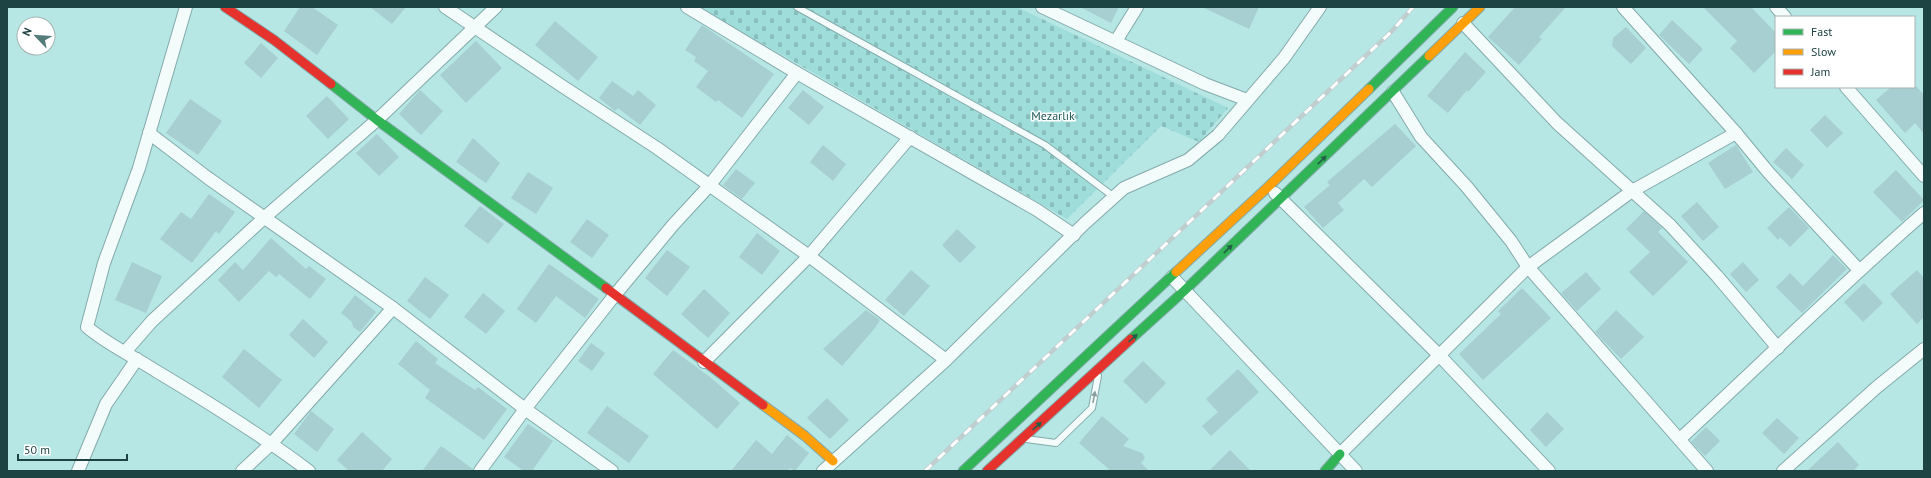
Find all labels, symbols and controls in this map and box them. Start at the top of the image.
north arrow [16,16,56,56]
legend [1775,16,1915,88]
text: Fast [1811,24,1832,39]
text: N [19,26,35,38]
text: Slow [1811,44,1836,59]
text: Jam [1810,64,1830,79]
park label: Mezarlık [1031,108,1075,123]
one-way arrow [1317,155,1327,164]
one-way arrow [1223,244,1233,254]
one-way arrow [1128,333,1138,343]
one-way arrow [1092,391,1098,403]
one-way arrow [1032,421,1042,431]
scale bar [18,436,127,462]
text: 50 m [24,442,50,457]

